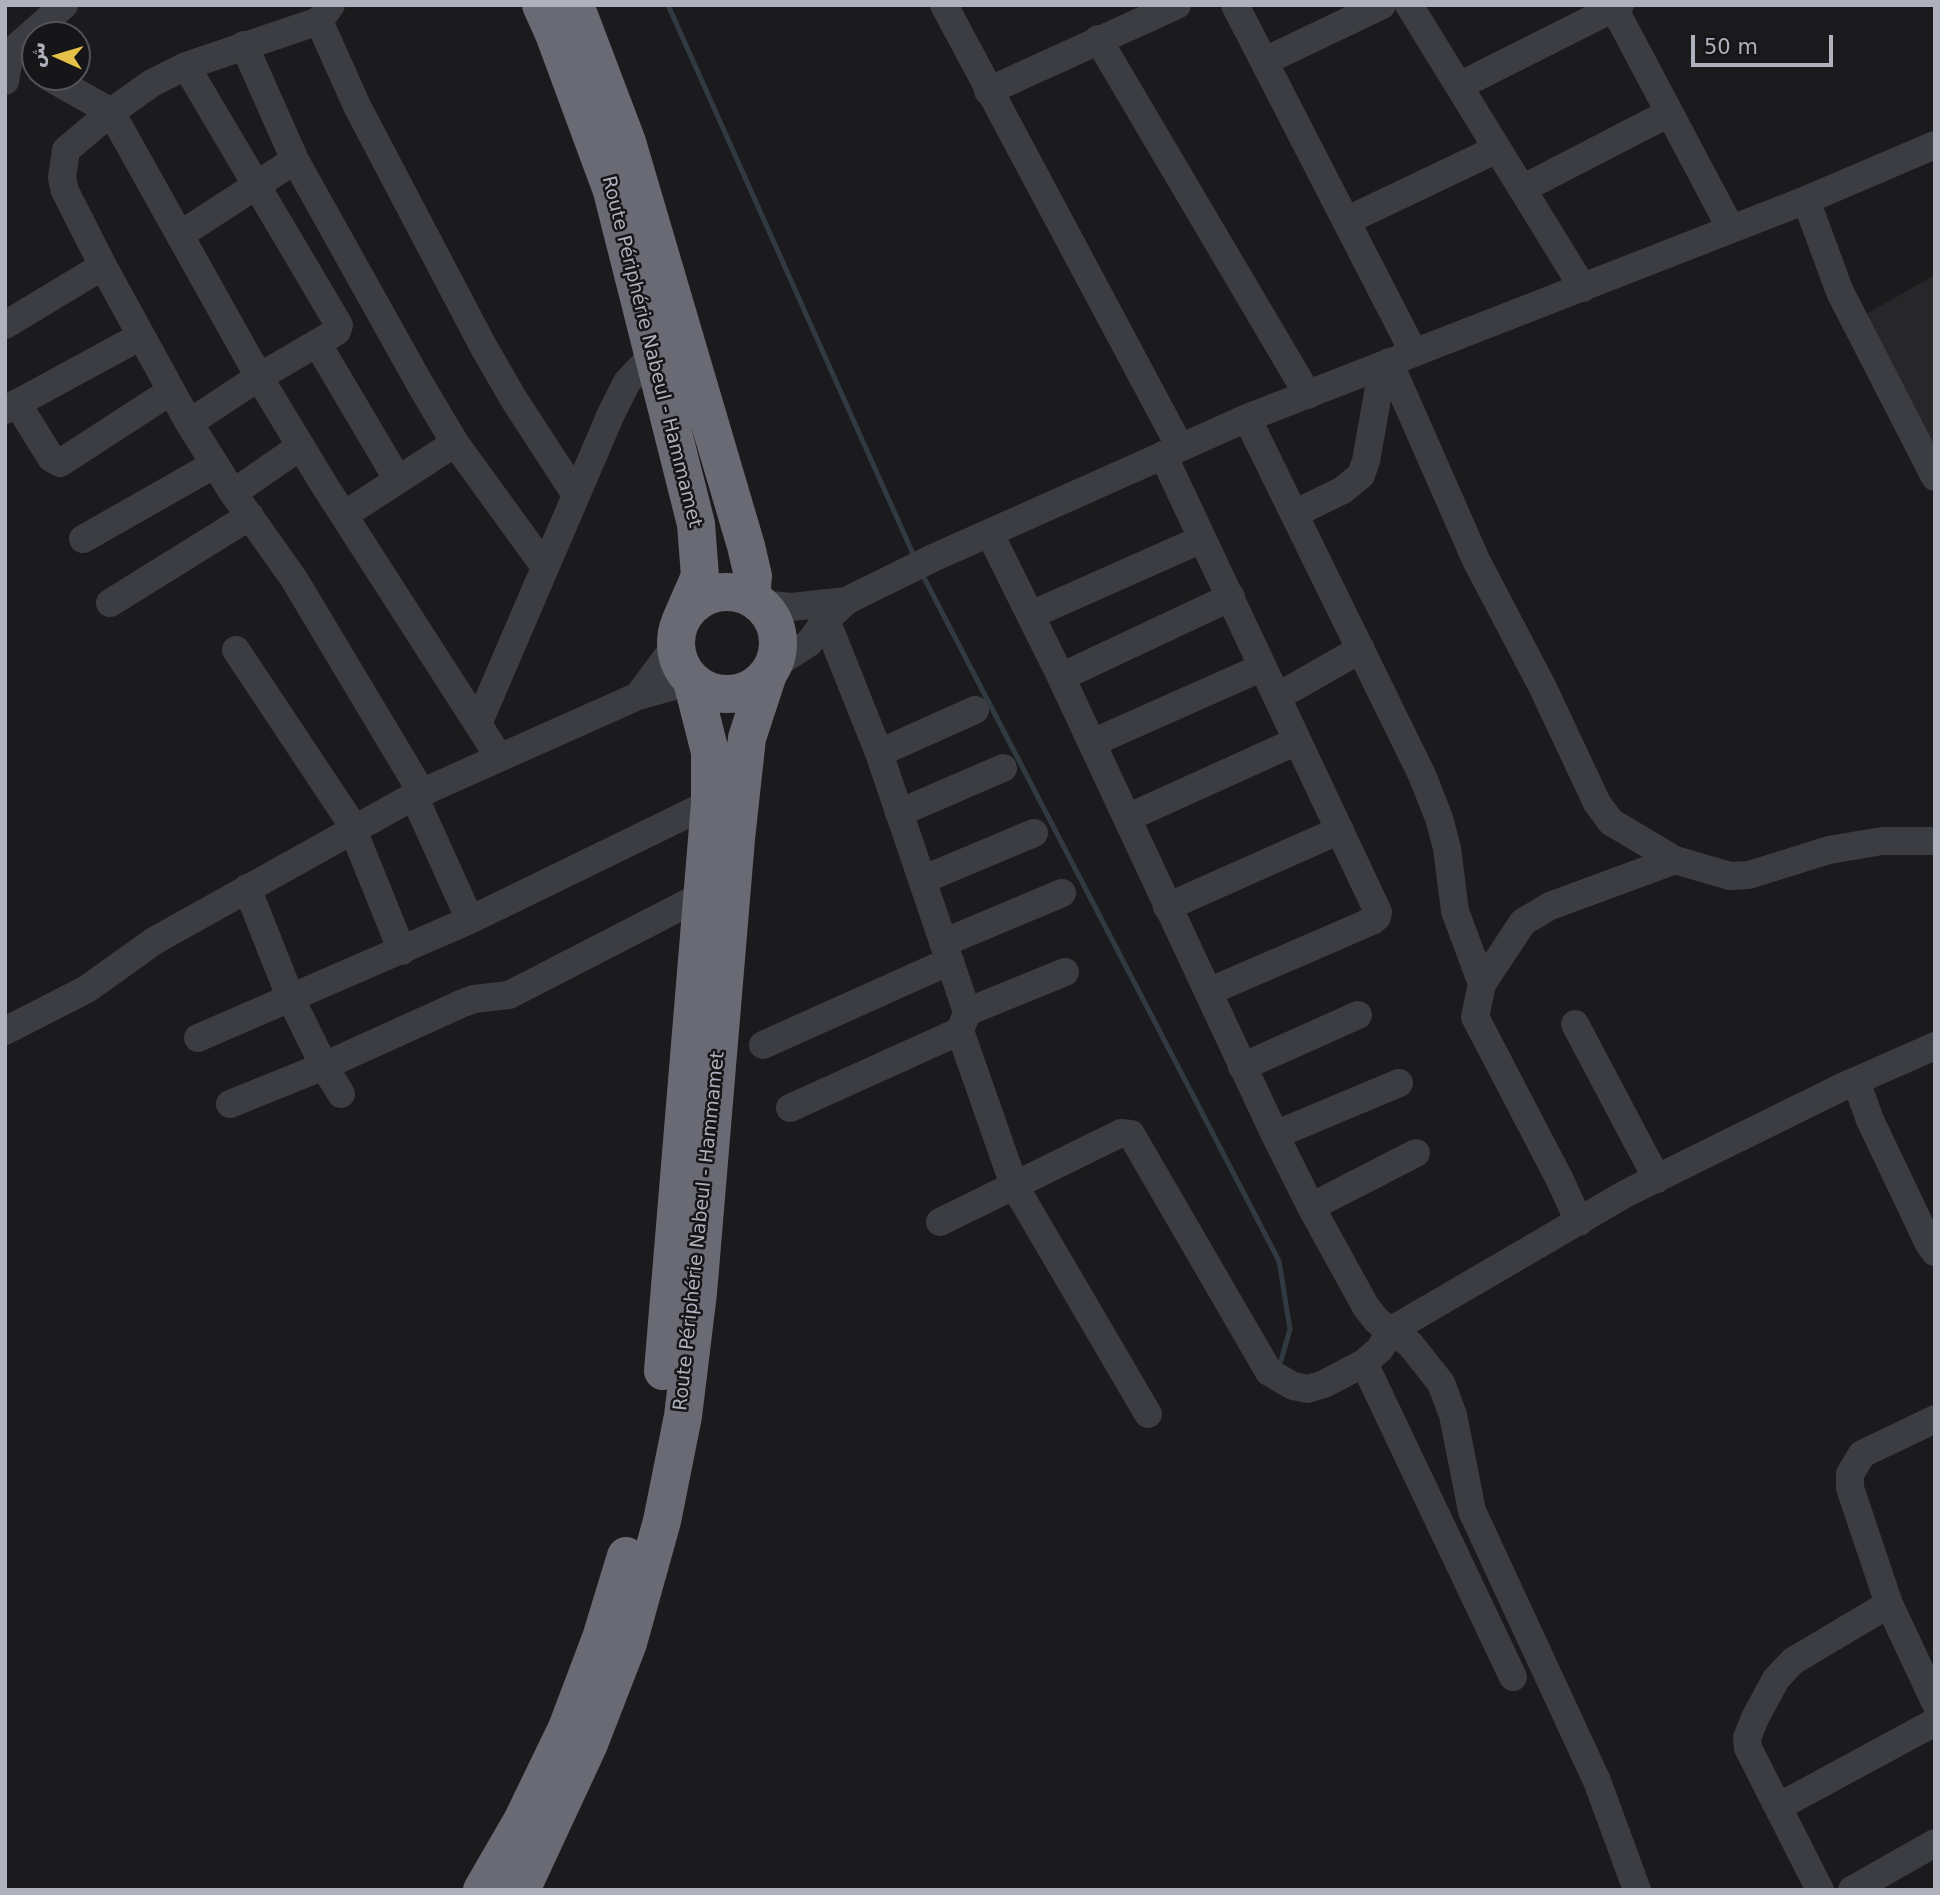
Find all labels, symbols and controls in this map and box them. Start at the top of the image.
north arrow [21,21,91,91]
scale bar [1695,21,1837,65]
text: 50 m [1704,35,1758,59]
text: ش [25,41,49,69]
street label: Route Périphérie Nabeul - Hammamet [596,174,706,530]
street label: Route Périphérie Nabeul - Hammamet [670,1050,730,1412]

